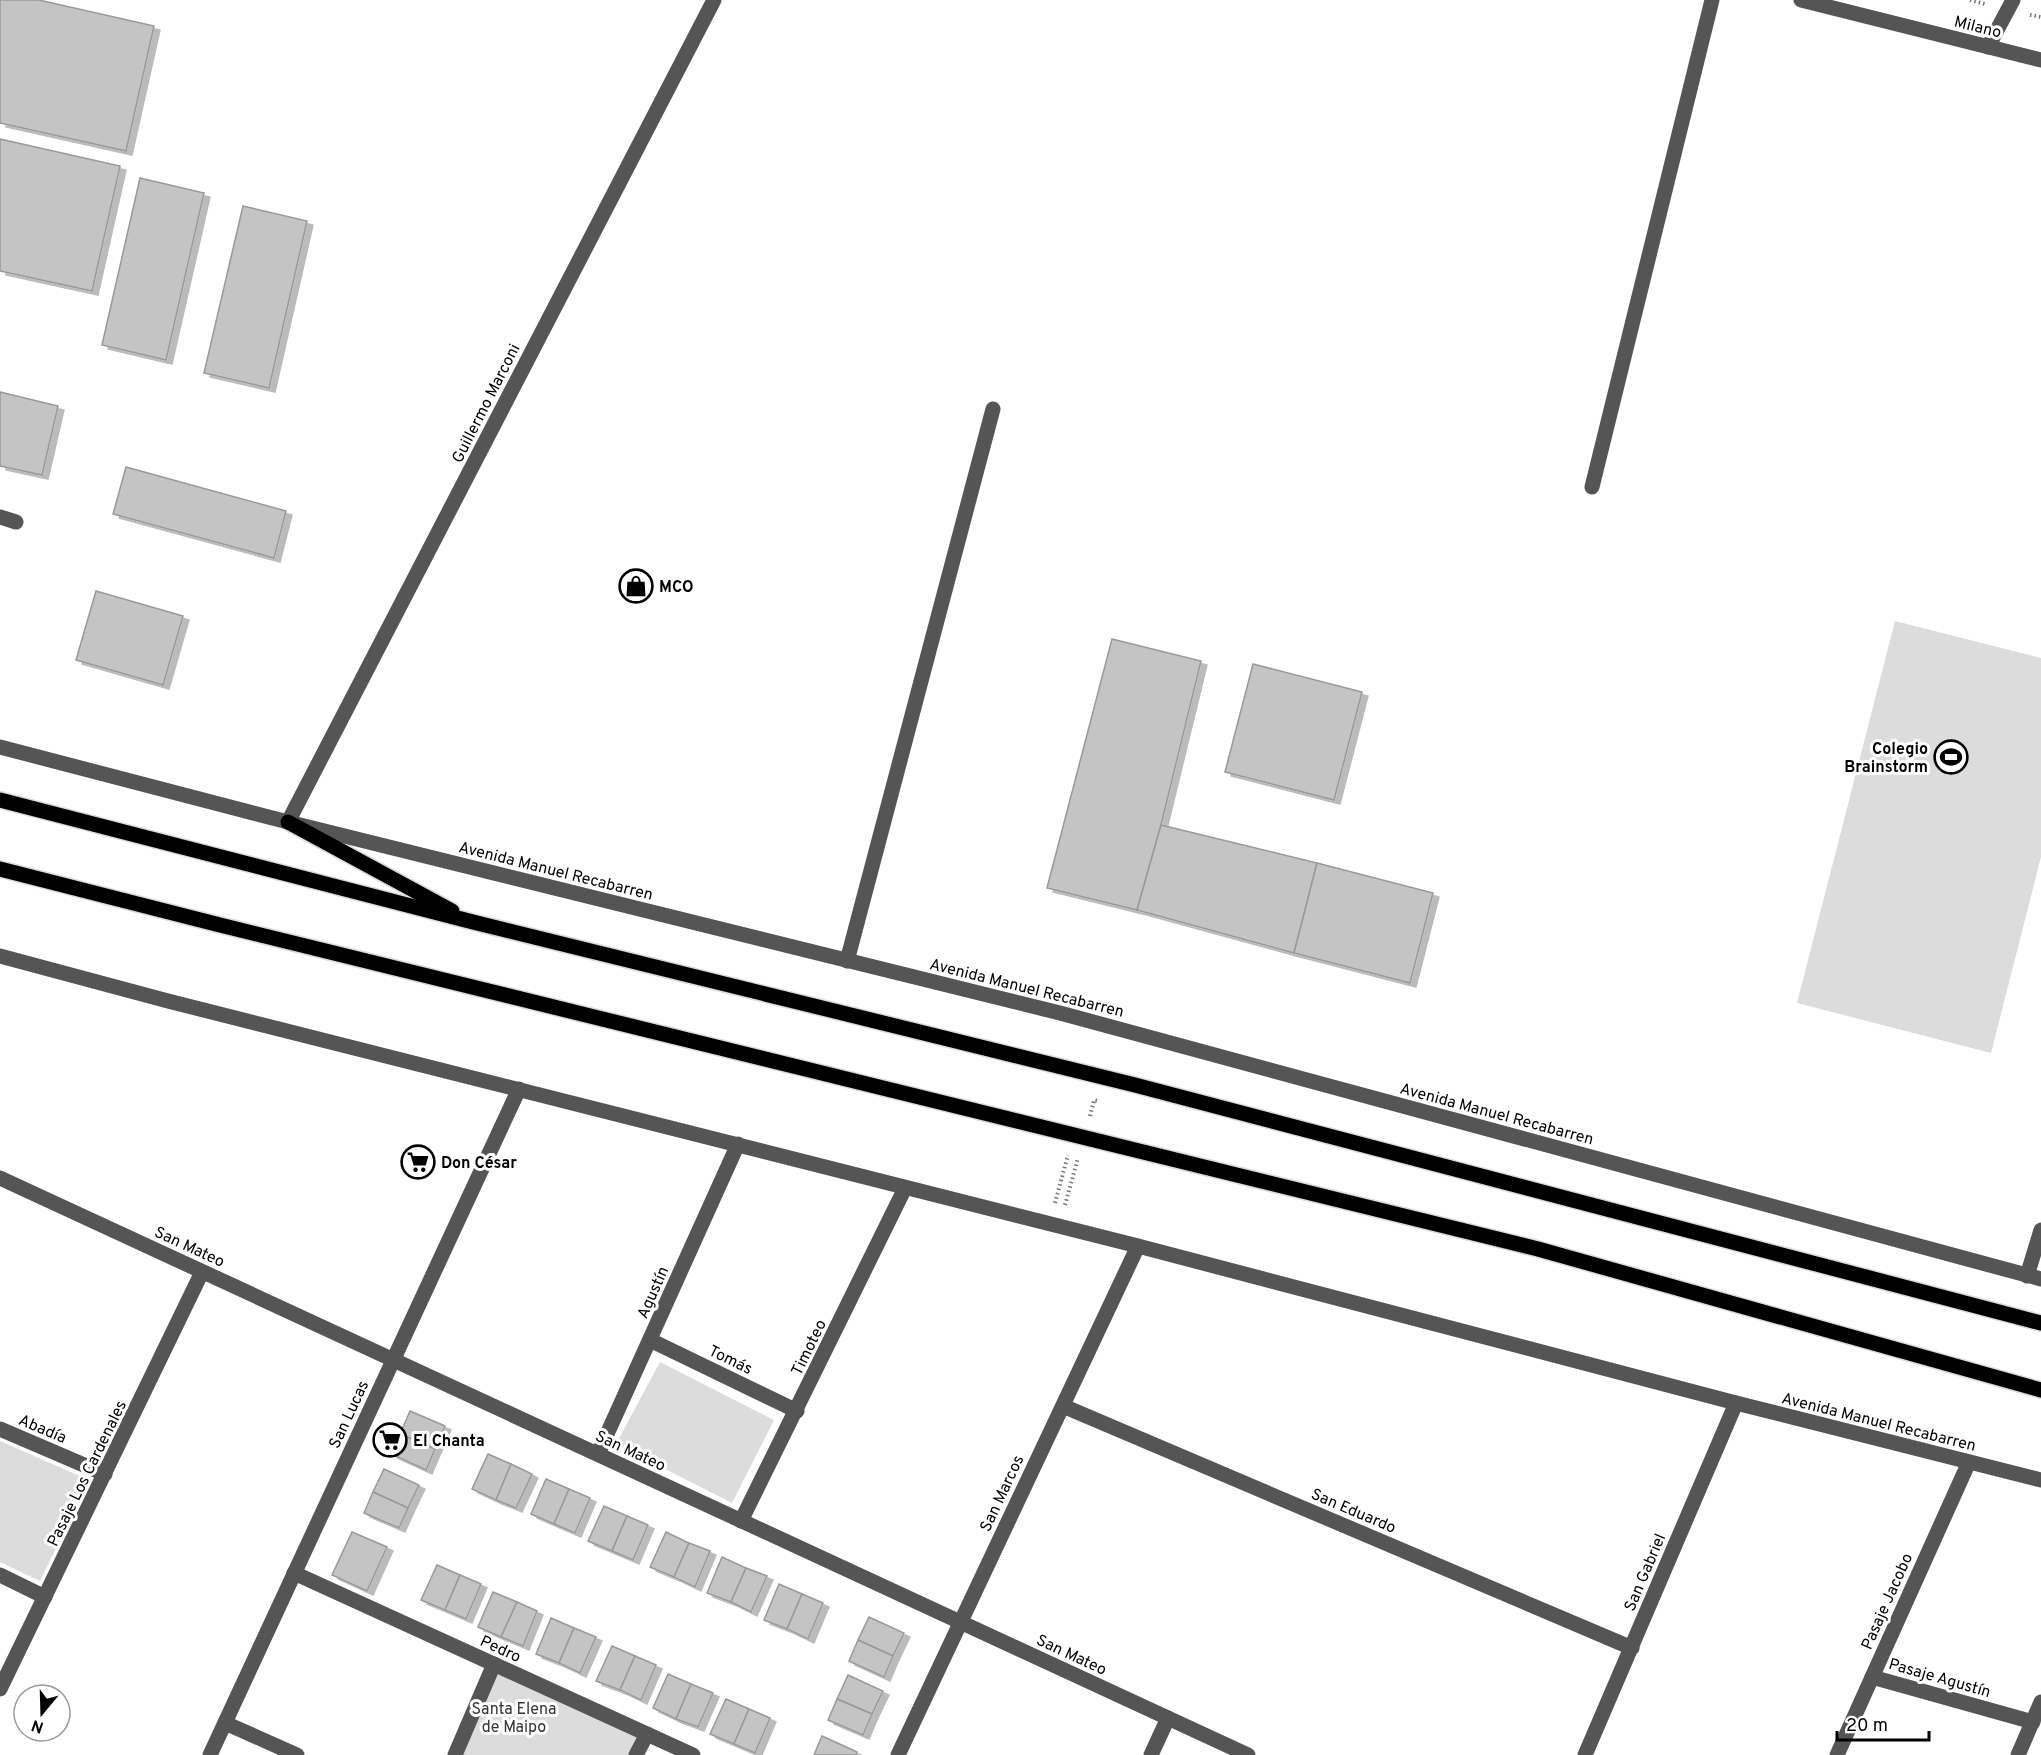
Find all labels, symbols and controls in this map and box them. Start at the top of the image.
street label: Milano [1952,12,2003,43]
street label: Guillermo Marconi [448,341,525,467]
shop icon: MCO [618,568,654,604]
place label: MCO [659,578,693,598]
sports icon: Colegio Brainstorm [1933,739,1969,775]
place label: Colegio Brainstorm [1844,740,1928,778]
street label: Avenida Manuel Recabarren [456,838,655,906]
street label: Avenida Manuel Recabarren [927,955,1126,1023]
street label: Avenida Manuel Recabarren [1397,1079,1596,1150]
supermarket icon: Don César [400,1144,436,1180]
place label: Don César [441,1154,517,1174]
street label: San Mateo [151,1223,228,1273]
street label: Agustín [633,1264,674,1322]
street label: Timoteo [788,1317,832,1379]
street label: Tomás [705,1342,755,1380]
street label: San Lucas [325,1378,374,1452]
street label: Avenida Manuel Recabarren [1779,1389,1978,1457]
street label: Pasaje Los Cardenales [44,1398,132,1550]
street label: Abadía [15,1411,69,1449]
supermarket icon: El Chanta [372,1422,408,1458]
street label: San Mateo [592,1427,669,1477]
place label: El Chanta [413,1432,485,1452]
street label: San Marcos [976,1452,1029,1535]
street label: San Eduardo [1308,1485,1399,1539]
street label: San Gabriel [1621,1531,1671,1615]
street label: Pasaje Jacobo [1858,1550,1918,1653]
street label: San Mateo [1033,1631,1110,1681]
street label: Pedro [477,1632,524,1668]
street label: Pasaje Agustín [1886,1655,1993,1703]
north arrow [12,1683,72,1743]
park label: Santa Elena de Maipo [471,1700,557,1738]
scale bar [1837,1704,1928,1742]
text: N [29,1714,46,1737]
text: 20 m [1846,1715,1888,1738]

